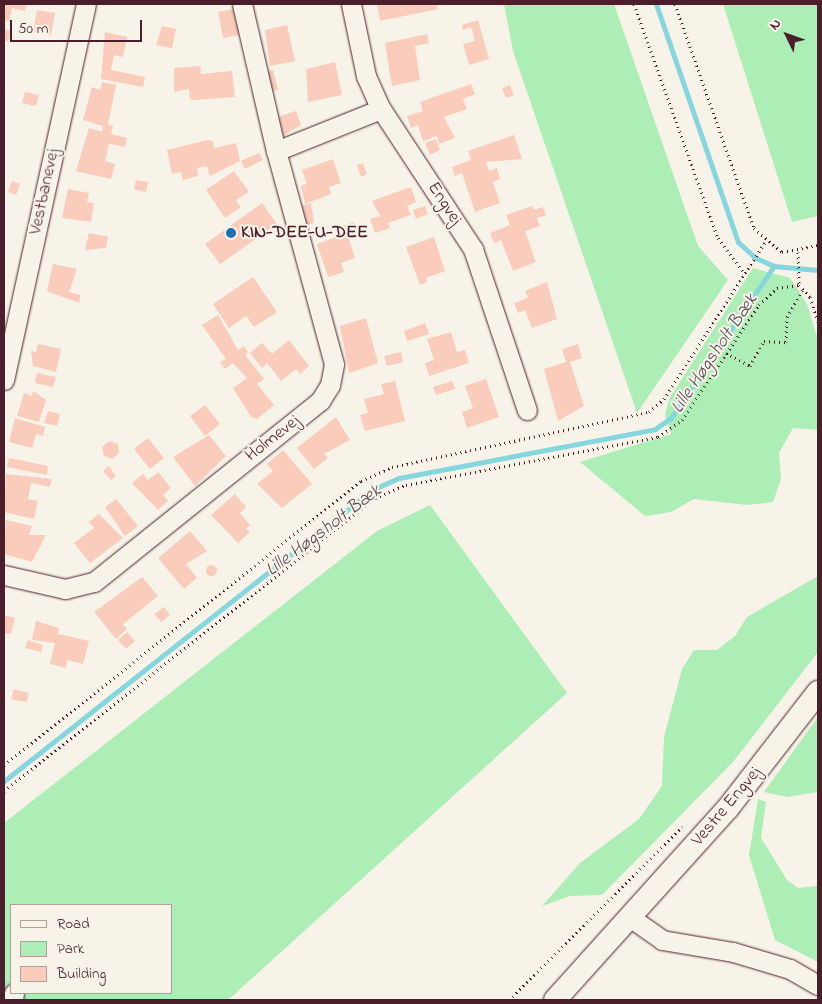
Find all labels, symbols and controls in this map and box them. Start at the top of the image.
scale bar [12,10,145,42]
north arrow [762,10,812,60]
text: N [765,14,786,35]
text: 50 m [18,18,48,40]
street label: Vestbanevej [25,147,65,237]
street label: Engvej [422,178,466,230]
place label: KIN-DEE-U-DEE [241,222,368,244]
marker: KIN-DEE-U-DEE [225,227,237,239]
water label: Lille Høgsholt Bæk [667,290,763,418]
street label: Holmevej [241,411,305,467]
water label: Lille Høgsholt Bæk [262,480,386,582]
street label: Vestre Engvej [688,763,766,851]
legend [10,904,172,994]
text: Road [57,913,90,935]
text: Park [57,938,84,960]
text: Building [57,963,106,985]

